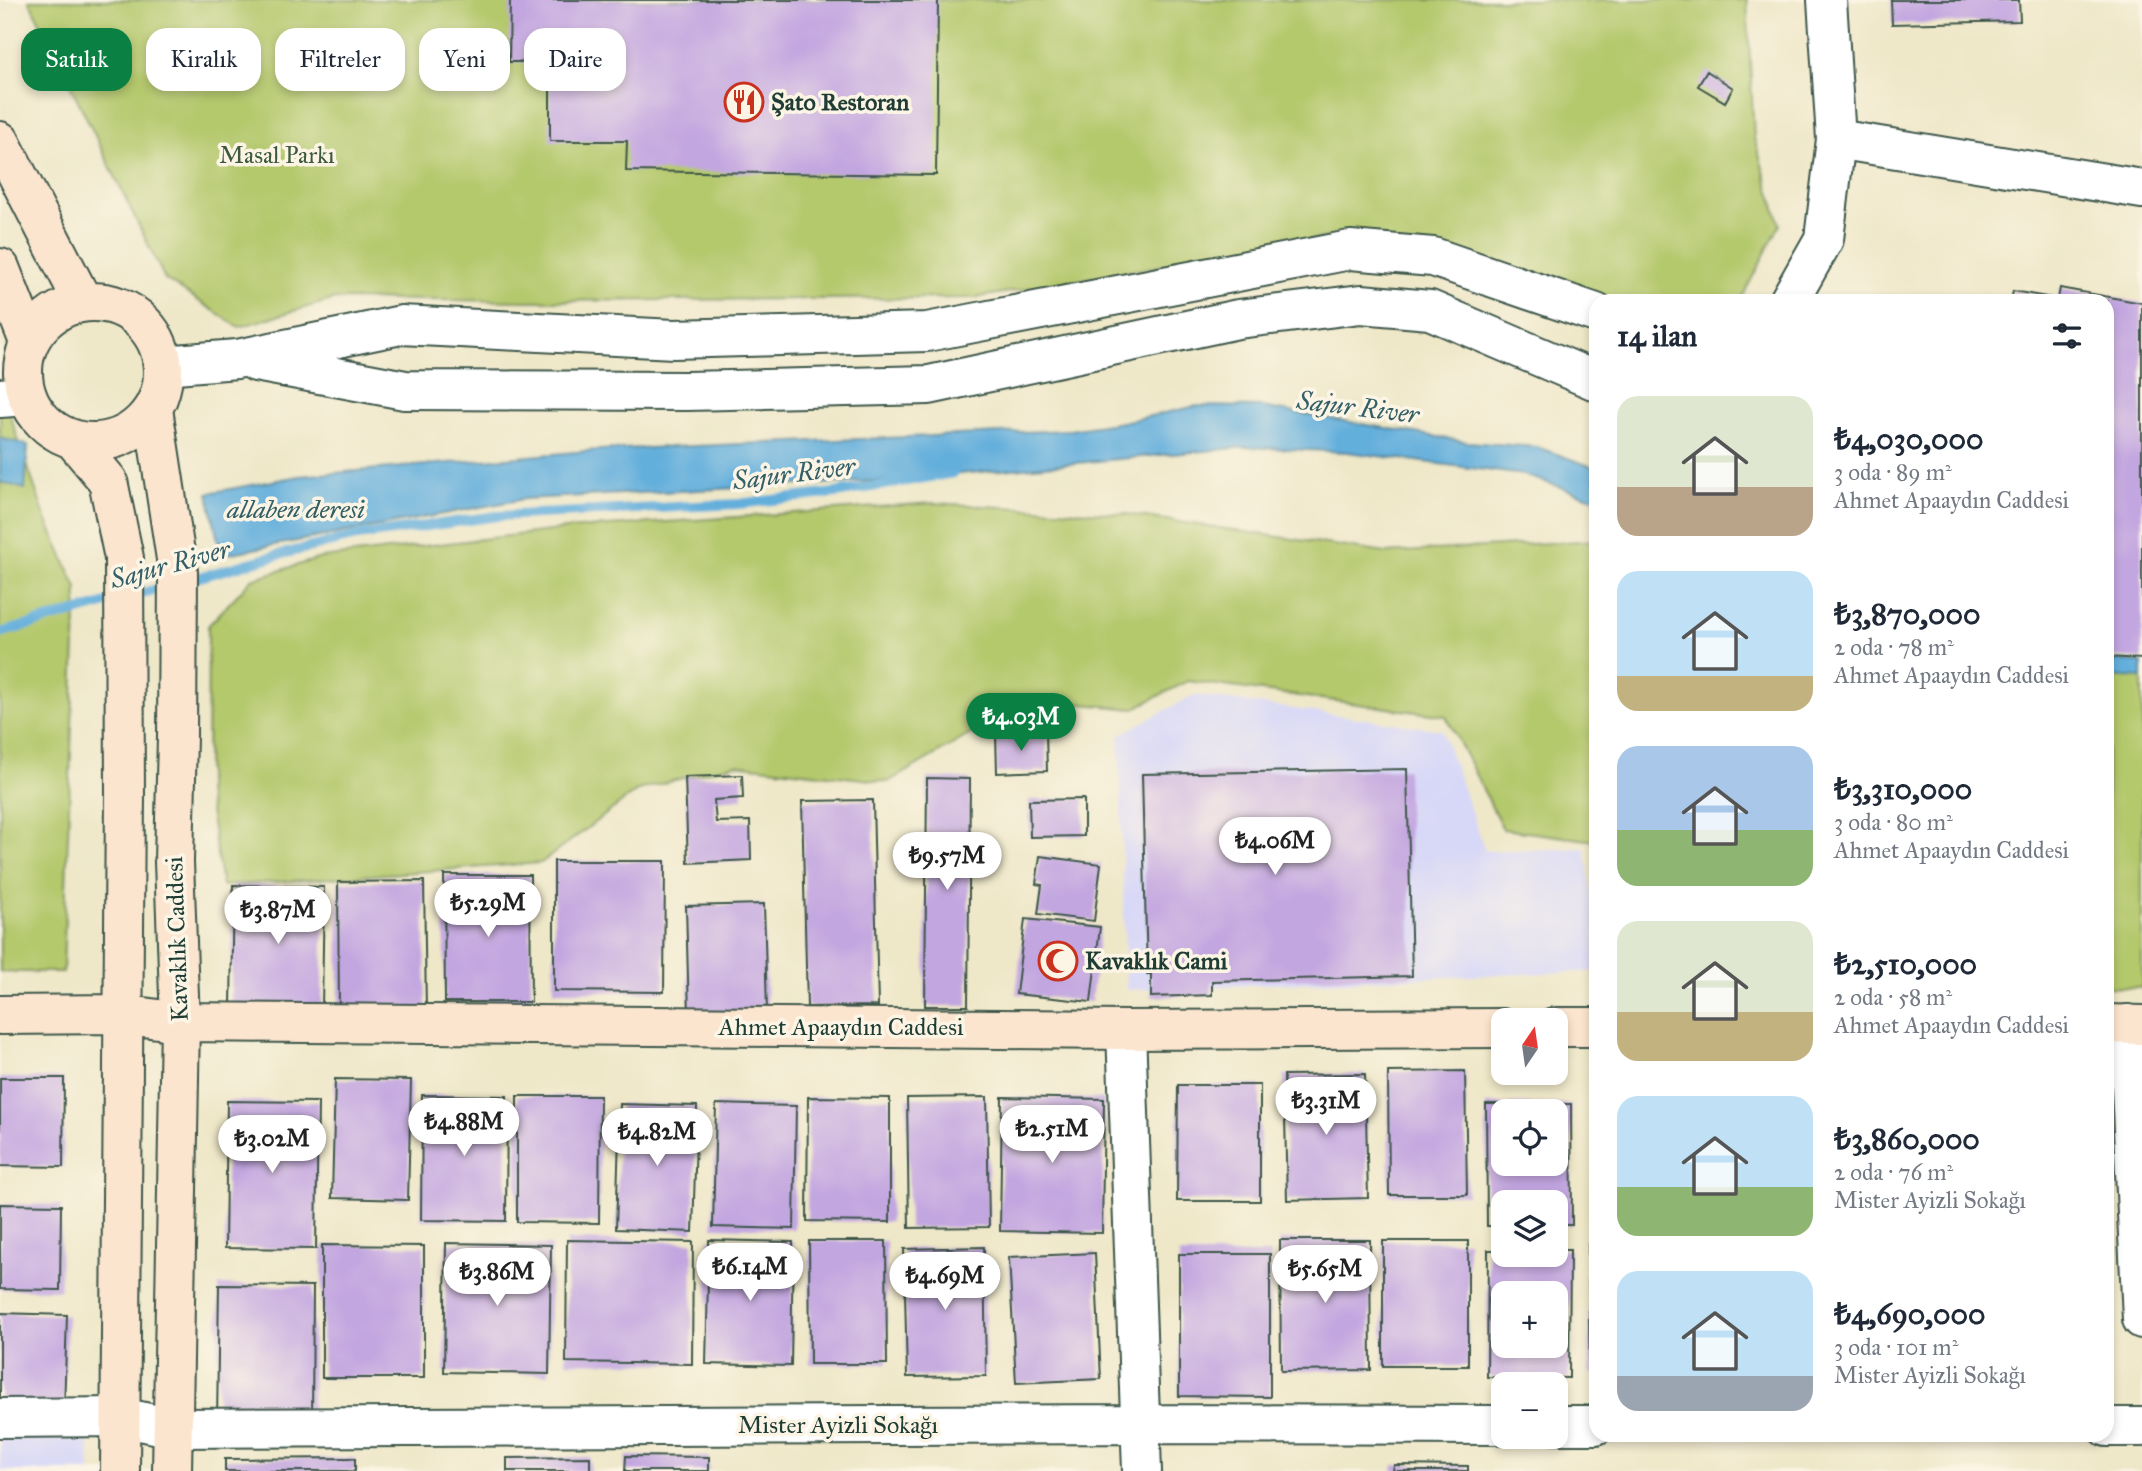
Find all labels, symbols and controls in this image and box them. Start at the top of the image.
chip: Satılık [21,28,132,91]
chip: Kiralık [146,28,261,91]
chip: Filtreler [275,28,405,91]
chip: Yeni [419,28,510,91]
chip: Daire [524,28,626,91]
restaurant icon: Şato Restoran [723,81,765,123]
place label: Şato Restoran [771,87,909,117]
park label: Masal Parkı [219,140,335,170]
icon: filters [2048,317,2086,355]
text: 14 ilan [1617,318,1697,354]
water label: Sajur River [1294,384,1422,431]
text: ₺4,030,000 [1834,421,1983,457]
icon: home [1673,424,1757,508]
water label: Sajur River [730,449,858,496]
text: 3 oda · 89 m² [1834,458,1952,486]
text: Ahmet Apaaydın Caddesi [1834,486,2069,514]
water label: allaben deresi [226,493,365,525]
water label: Sajur River [106,532,235,596]
text: ₺3,870,000 [1834,596,1980,632]
icon: home [1673,599,1757,683]
text: 2 oda · 78 m² [1834,633,1954,661]
text: Ahmet Apaaydın Caddesi [1834,661,2069,689]
pin: ₺4.03M [964,694,1078,753]
text: ₺4.03M [982,702,1060,730]
text: ₺3,310,000 [1834,771,1972,807]
icon: home [1673,774,1757,858]
text: 3 oda · 80 m² [1834,808,1953,836]
pin: ₺4.06M [1218,818,1332,877]
text: ₺4.06M [1235,826,1315,854]
pin: ₺9.57M [890,832,1004,892]
text: Ahmet Apaaydın Caddesi [1834,836,2069,864]
text: ₺9.57M [909,841,985,869]
street label: Kavaklık Caddesi [159,856,195,1022]
pin: ₺5.29M [431,880,545,939]
pin: ₺3.87M [221,886,335,946]
text: ₺5.29M [450,888,526,916]
text: ₺3.87M [240,895,316,923]
mosque icon: Kavaklık Cami [1037,940,1079,982]
place label: Kavaklık Cami [1085,946,1228,976]
text: ₺2,510,000 [1834,946,1977,982]
icon: home [1673,949,1757,1033]
text: 2 oda · 58 m² [1834,983,1952,1011]
north arrow [1491,1008,1568,1085]
map controls [1491,1008,1568,1449]
text: Ahmet Apaaydın Caddesi [1834,1011,2069,1039]
street label: Ahmet Apaaydın Caddesi [717,1012,964,1042]
pin: ₺3.31M [1269,1078,1383,1137]
text: ₺3.31M [1291,1086,1361,1114]
pin: ₺4.88M [407,1098,521,1158]
button: locate [1491,1099,1568,1176]
pin: ₺2.51M [995,1106,1109,1165]
text: ₺4.88M [424,1107,504,1135]
pin: ₺4.82M [600,1108,714,1168]
text: ₺2.51M [1016,1114,1088,1142]
pin: ₺3.02M [215,1116,329,1175]
text: ₺4.82M [618,1117,696,1145]
text: ₺3,860,000 [1834,1121,1980,1157]
text: ₺3.02M [234,1124,310,1152]
icon: home [1673,1124,1757,1208]
text: 2 oda · 76 m² [1834,1158,1953,1186]
text: Mister Ayizli Sokağı [1834,1186,2026,1214]
button: layers [1491,1190,1568,1267]
pin: ₺6.14M [693,1244,807,1303]
pin: ₺5.65M [1268,1246,1382,1305]
pin: ₺3.86M [440,1248,554,1308]
text: ₺6.14M [712,1252,788,1280]
pin: ₺4.69M [888,1252,1002,1312]
text: ₺5.65M [1288,1254,1362,1282]
text: ₺3.86M [460,1257,534,1285]
text: ₺4.69M [905,1261,985,1289]
button: + [1491,1281,1568,1358]
text: ₺4,690,000 [1834,1296,1985,1332]
icon: home [1673,1299,1757,1383]
text: 3 oda · 101 m² [1834,1333,1958,1361]
text: Mister Ayizli Sokağı [1834,1361,2026,1389]
button: − [1491,1372,1568,1449]
street label: Mister Ayizli Sokağı [738,1410,939,1440]

